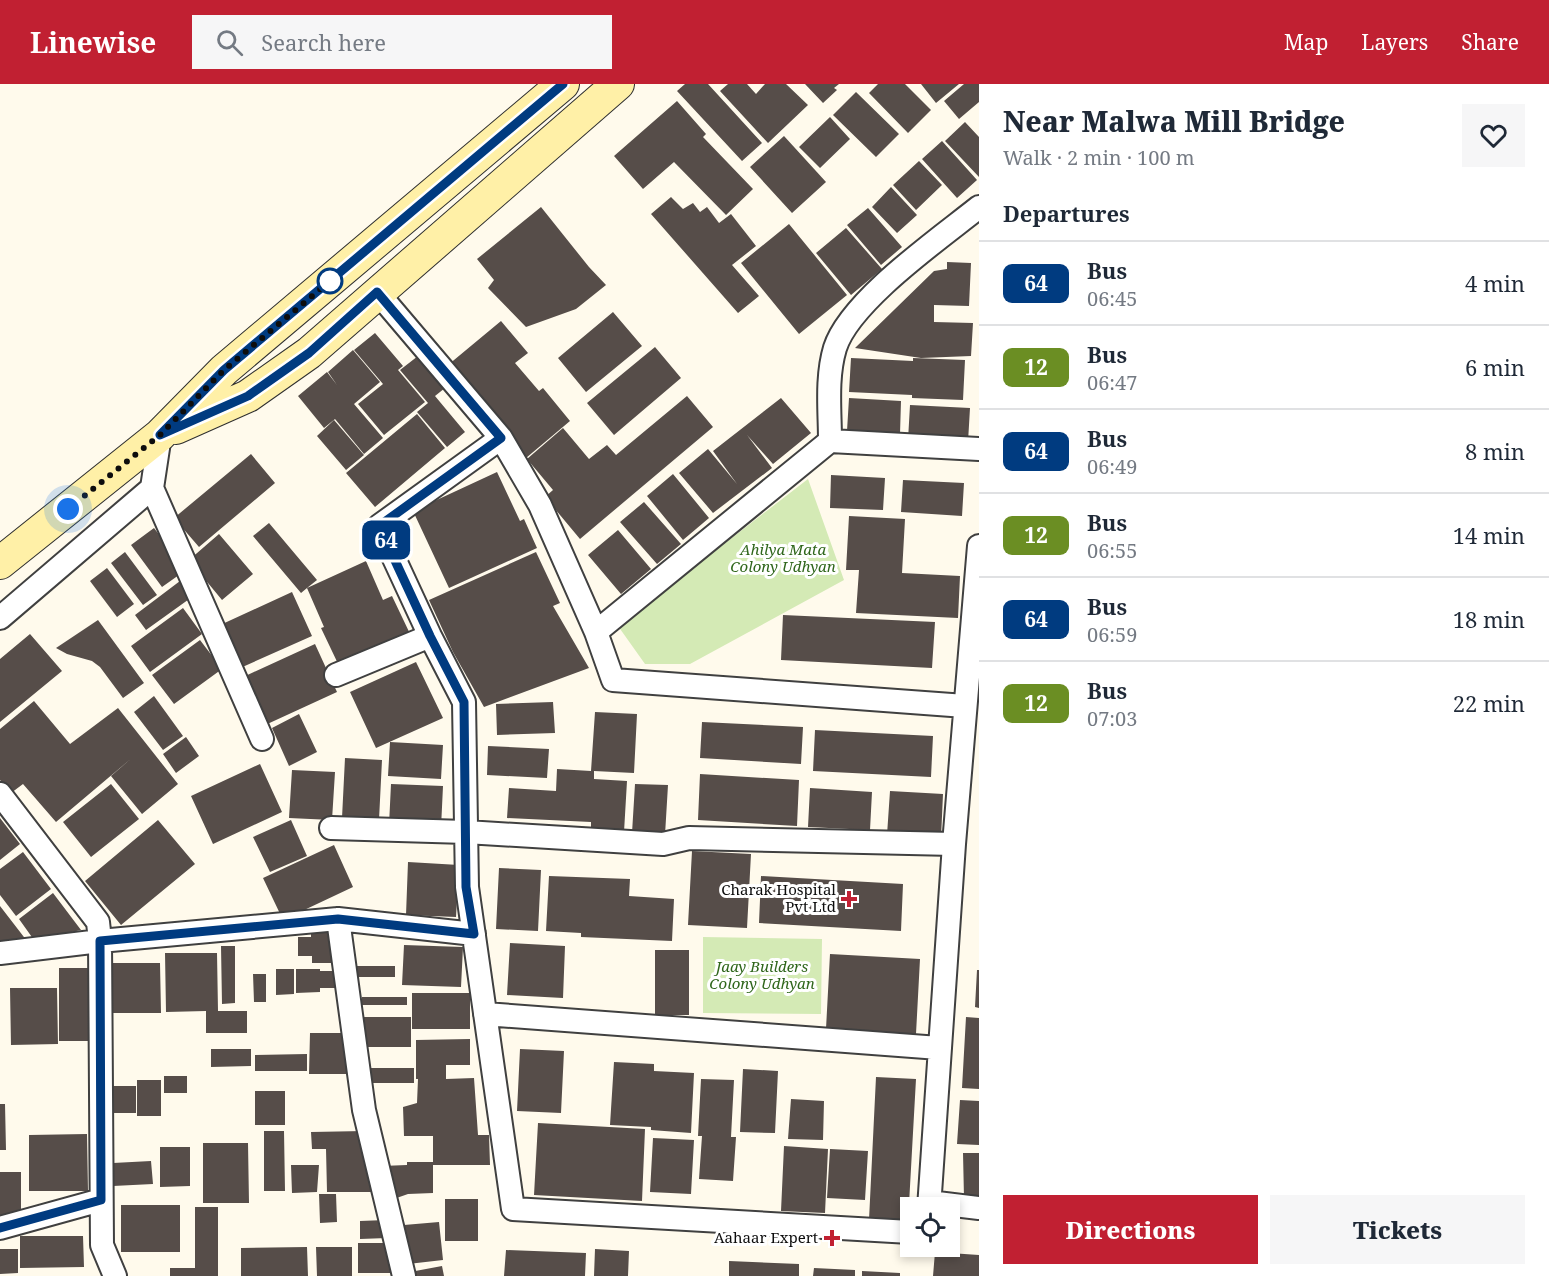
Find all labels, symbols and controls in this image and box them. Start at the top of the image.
search box [192,15,612,69]
text: Linewise [30,23,156,61]
icon: search [213,26,246,59]
text: Search here [261,27,386,57]
text: Map [1284,28,1328,56]
text: Layers [1361,28,1428,56]
text: Share [1461,28,1519,56]
text: Near Malwa Mill Bridge [1003,102,1345,140]
button: heart [1462,104,1525,167]
text: Walk · 2 min · 100 m [1003,144,1195,171]
text: Departures [1003,198,1130,228]
text: Bus [1087,255,1127,285]
unlabelled marker [317,268,343,294]
text: 4 min [1465,268,1525,298]
text: 64 [1024,269,1048,297]
text: 06:45 [1087,285,1137,312]
text: Bus [1087,339,1127,369]
text: 6 min [1465,352,1525,382]
text: 12 [1024,353,1048,381]
text: 06:47 [1087,369,1137,396]
text: Bus [1087,423,1127,453]
text: 8 min [1465,436,1525,466]
text: 64 [1024,437,1048,465]
text: 06:49 [1087,453,1137,480]
your location [53,494,83,524]
text: Bus [1087,507,1127,537]
line badge: 64 [359,520,413,560]
text: 14 min [1453,520,1525,550]
text: 12 [1024,521,1048,549]
text: 64 [374,526,398,554]
text: 06:55 [1087,537,1137,564]
park label: Ahilya Mata Colony Udhyan [730,539,836,576]
text: Bus [1087,591,1127,621]
text: 18 min [1453,604,1525,634]
text: 64 [1024,605,1048,633]
text: 06:59 [1087,621,1137,648]
text: Bus [1087,675,1127,705]
text: 22 min [1453,688,1525,718]
text: 12 [1024,689,1048,717]
text: 07:03 [1087,705,1137,732]
place label: Charak Hospital Pvt Ltd [721,879,836,916]
marker: Charak Hospital Pvt Ltd [840,890,858,908]
park label: Jaay Builders Colony Udhyan [709,956,815,993]
button: Directions [1003,1195,1258,1264]
button: Tickets [1270,1195,1525,1264]
map controls [900,1197,960,1257]
button: locate [900,1197,960,1257]
place label: Aahaar Expert [714,1227,818,1247]
marker: Aahaar Expert [823,1229,841,1247]

